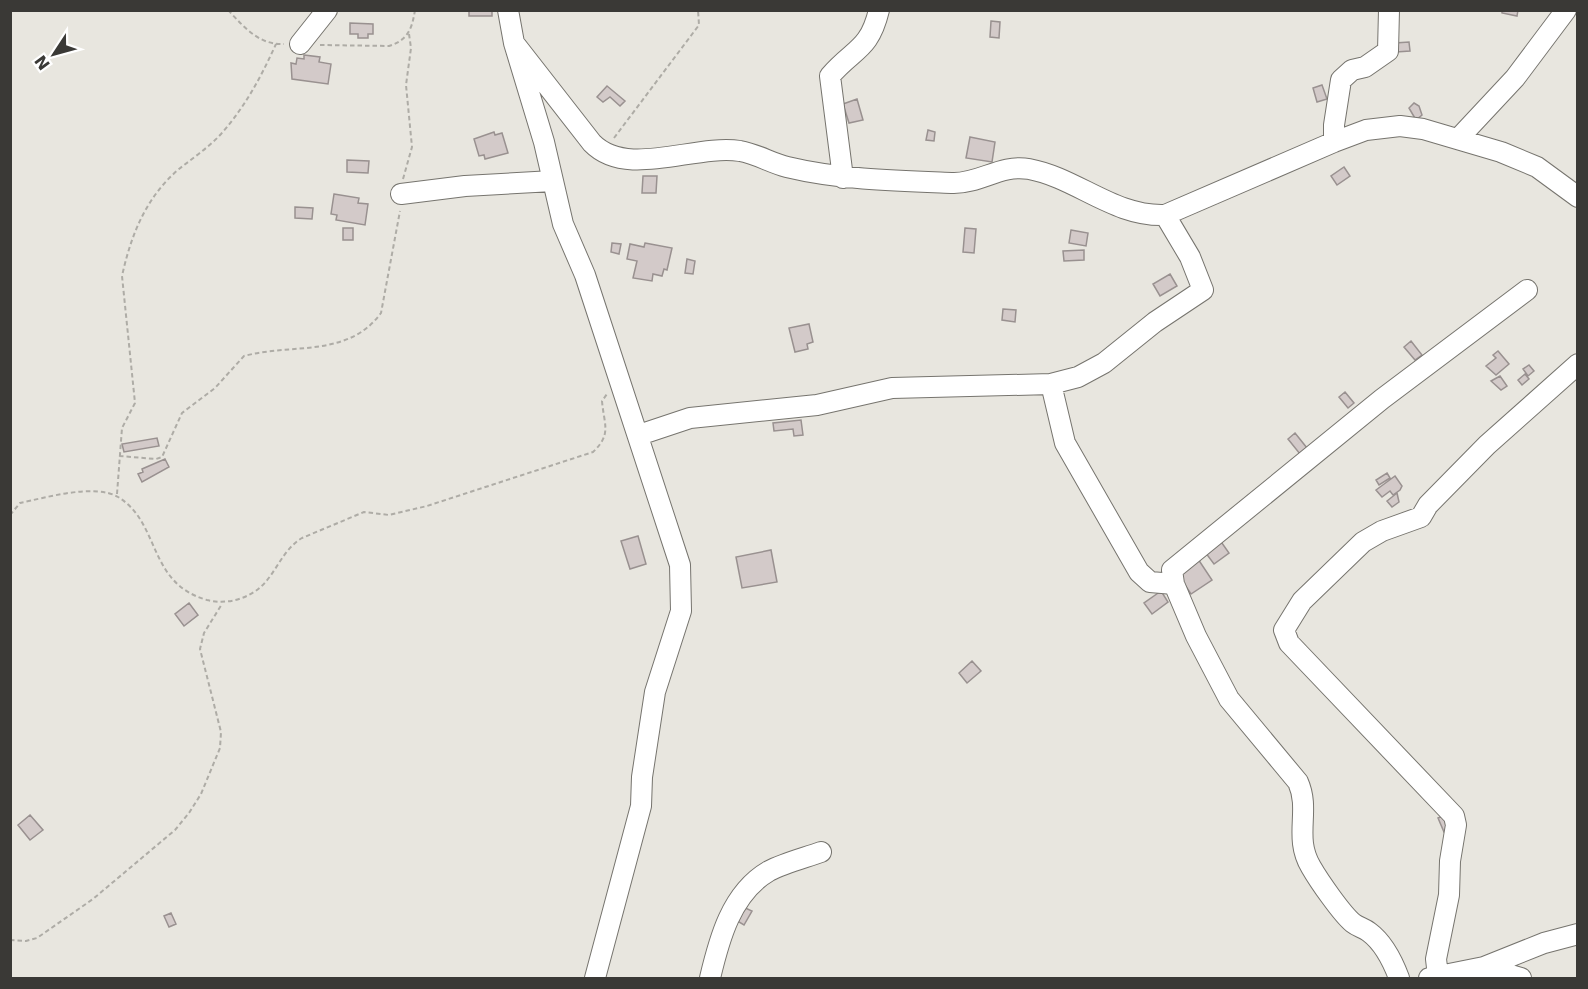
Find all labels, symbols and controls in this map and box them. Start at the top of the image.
north arrow [24,24,84,84]
text: N [31,52,54,74]

